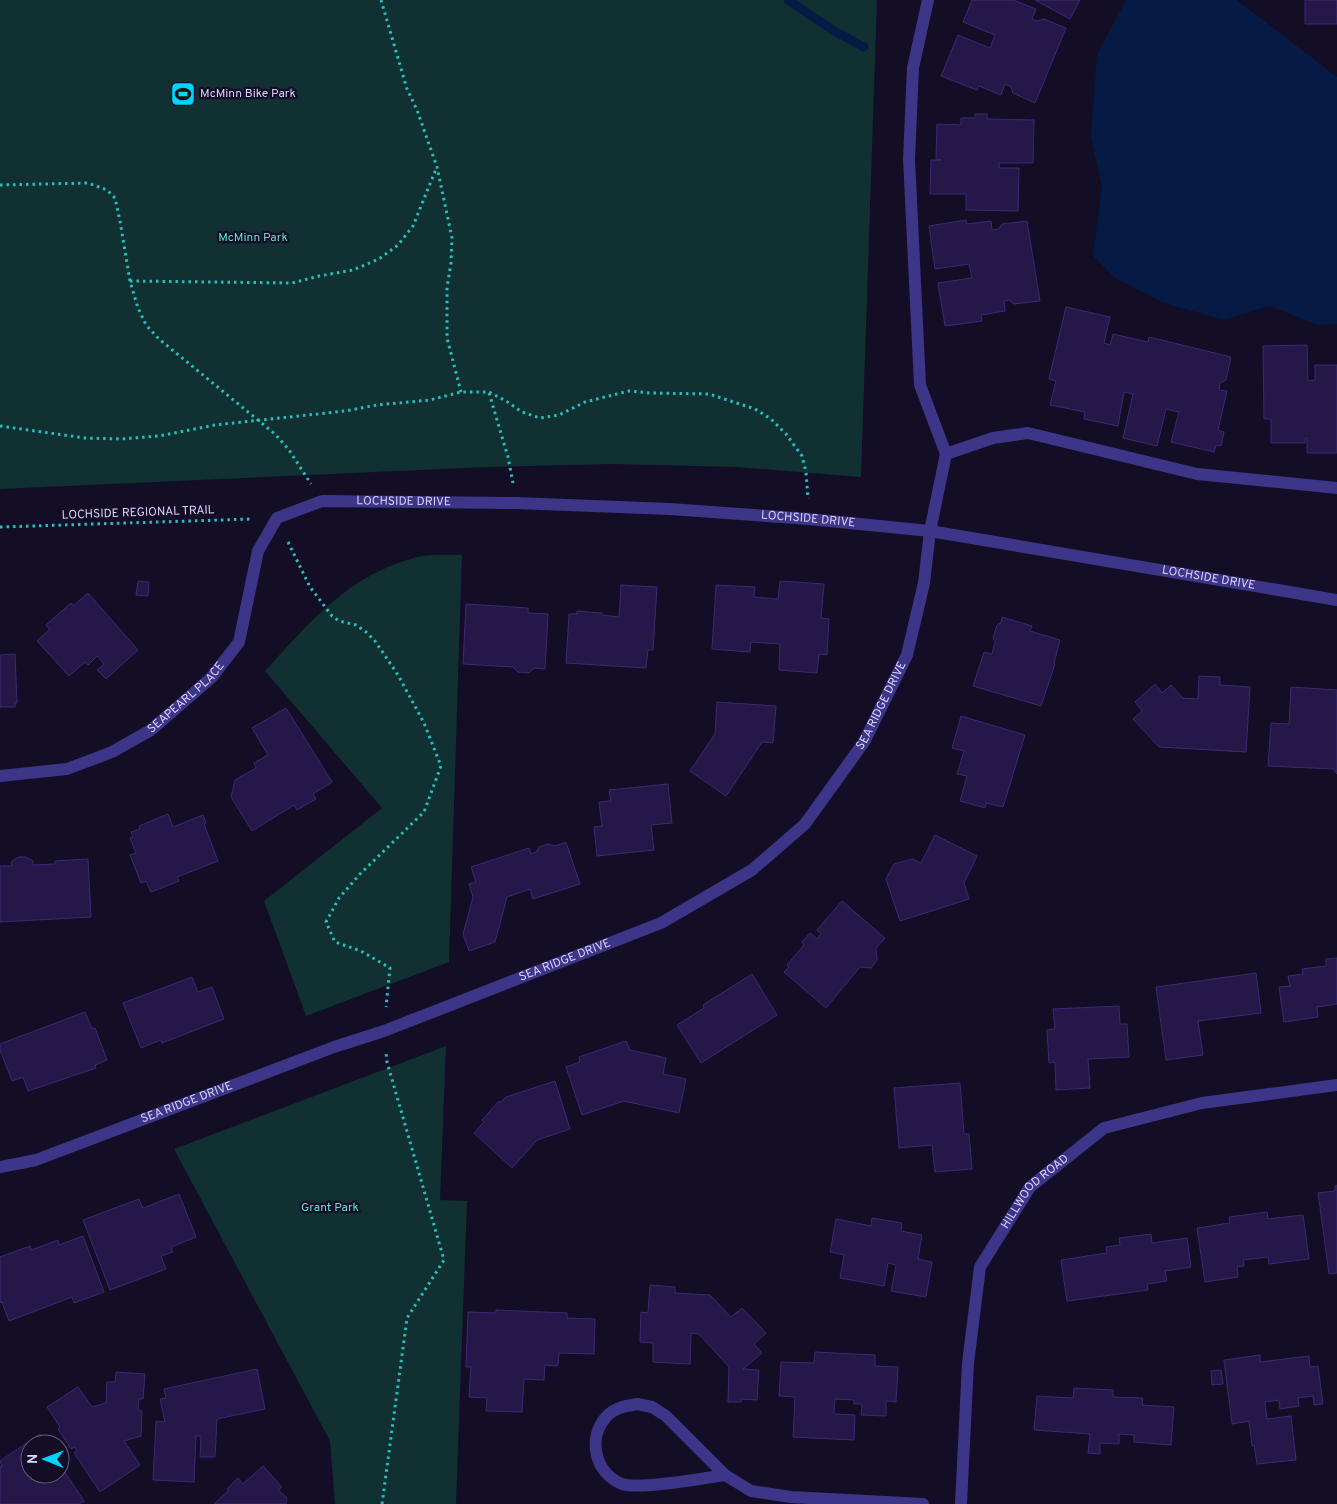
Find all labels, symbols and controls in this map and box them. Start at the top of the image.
sports icon: McMinn Bike Park [170,81,196,107]
place label: McMinn Bike Park [200,86,296,102]
park label: McMinn Park [218,230,288,246]
street label: LOCHSIDE DRIVE [356,493,451,510]
street label: LOCHSIDE REGIONAL TRAIL [61,502,215,524]
street label: LOCHSIDE DRIVE [760,508,856,532]
street label: LOCHSIDE DRIVE [1161,562,1257,594]
street label: SEAPEARL PLACE [144,659,228,737]
street label: SEA RIDGE DRIVE [853,659,911,753]
street label: SEA RIDGE DRIVE [517,935,613,986]
street label: SEA RIDGE DRIVE [139,1078,235,1127]
street label: HILLWOOD ROAD [998,1151,1072,1232]
park label: Grant Park [301,1200,359,1216]
north arrow [20,1434,70,1484]
text: N [25,1454,42,1464]

